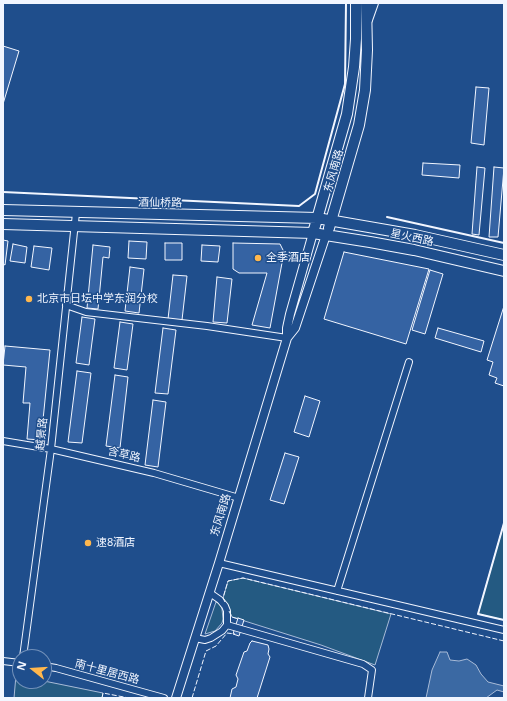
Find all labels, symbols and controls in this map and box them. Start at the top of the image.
street label: 东风南路 [322,148,346,194]
street label: 酒仙桥路 [138,196,182,210]
street label: 星火西路 [389,227,435,249]
place label: 全季酒店 [266,251,310,265]
marker: 全季酒店 [253,253,263,263]
place label: 北京市日坛中学东润分校 [37,292,158,306]
marker: 北京市日坛中学东润分校 [24,294,34,304]
street label: 越景路 [34,417,50,451]
street label: 含草路 [106,445,142,465]
street label: 东风南路 [208,492,234,538]
place label: 速8酒店 [96,536,135,550]
marker: 速8酒店 [83,538,93,548]
north arrow [12,649,52,689]
street label: 南十里居西路 [73,657,141,687]
text: N [13,659,29,672]

